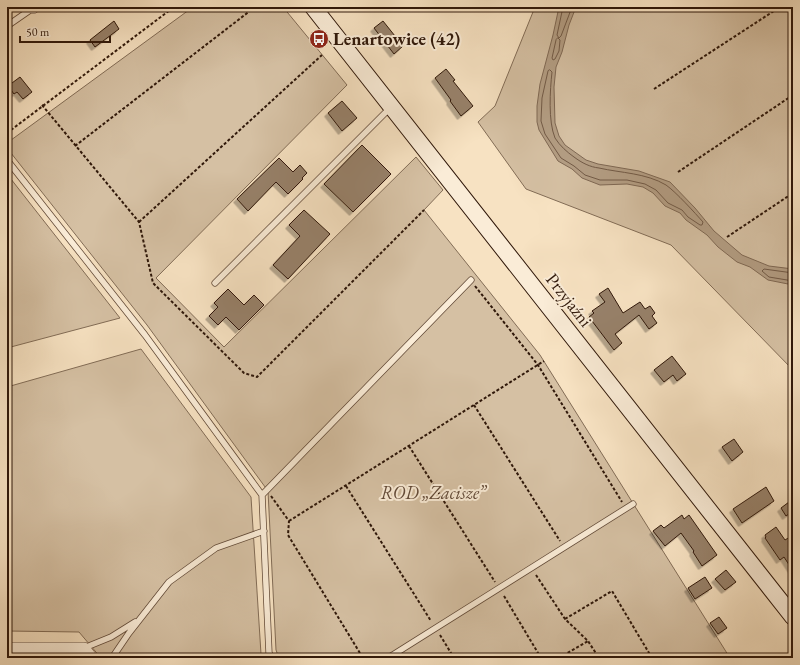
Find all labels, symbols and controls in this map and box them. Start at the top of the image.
scale bar [20,18,110,44]
text: 50 m [26,24,50,40]
place label: Lenartowice (42) [333,27,460,50]
bus stop icon: Lenartowice (42) [308,28,330,50]
street label: Przyjaźni [541,268,598,332]
park label: ROD „Zacisze” [380,481,487,504]

